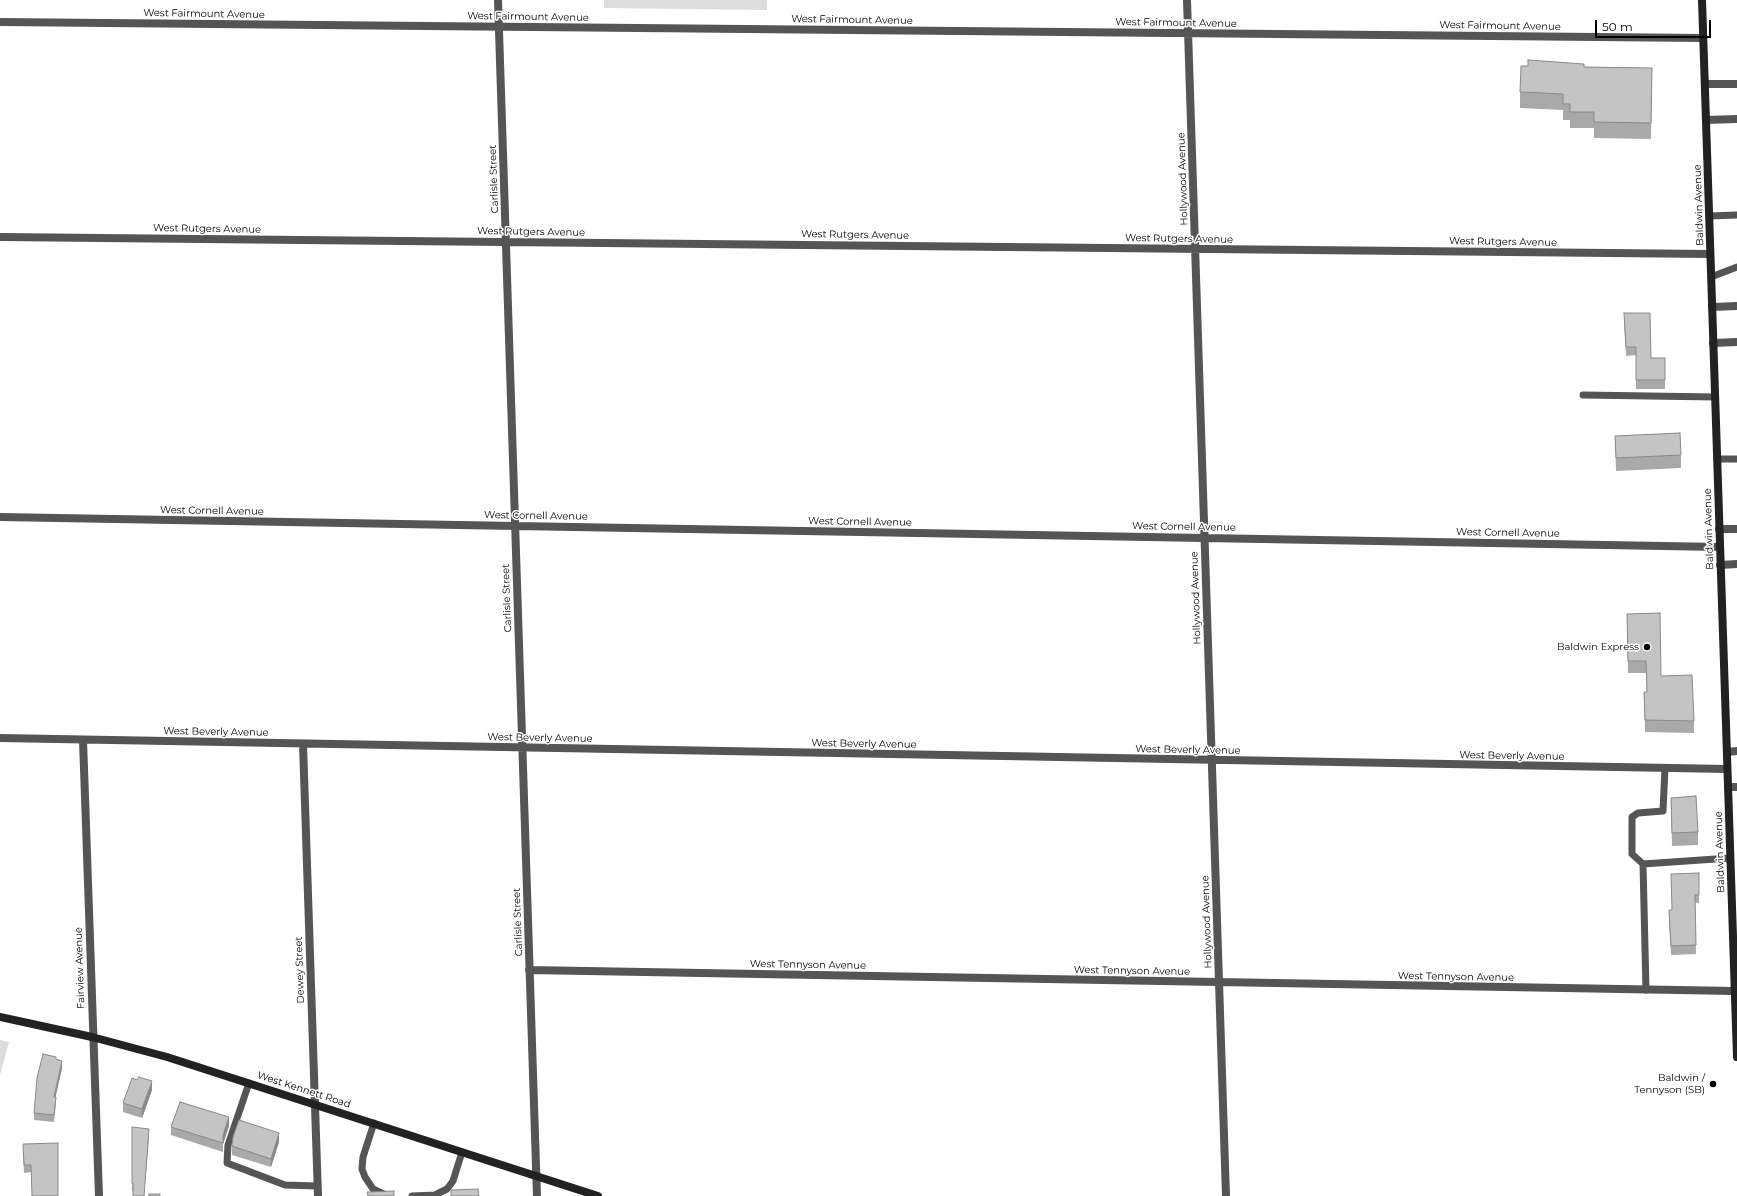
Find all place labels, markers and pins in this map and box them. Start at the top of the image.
place label: Baldwin Express [1557,641,1639,653]
marker: Baldwin Express [1642,642,1652,652]
place label: Baldwin / Tennyson (SB) [1634,1072,1705,1096]
marker: Baldwin / Tennyson (SB) [1708,1079,1718,1089]

